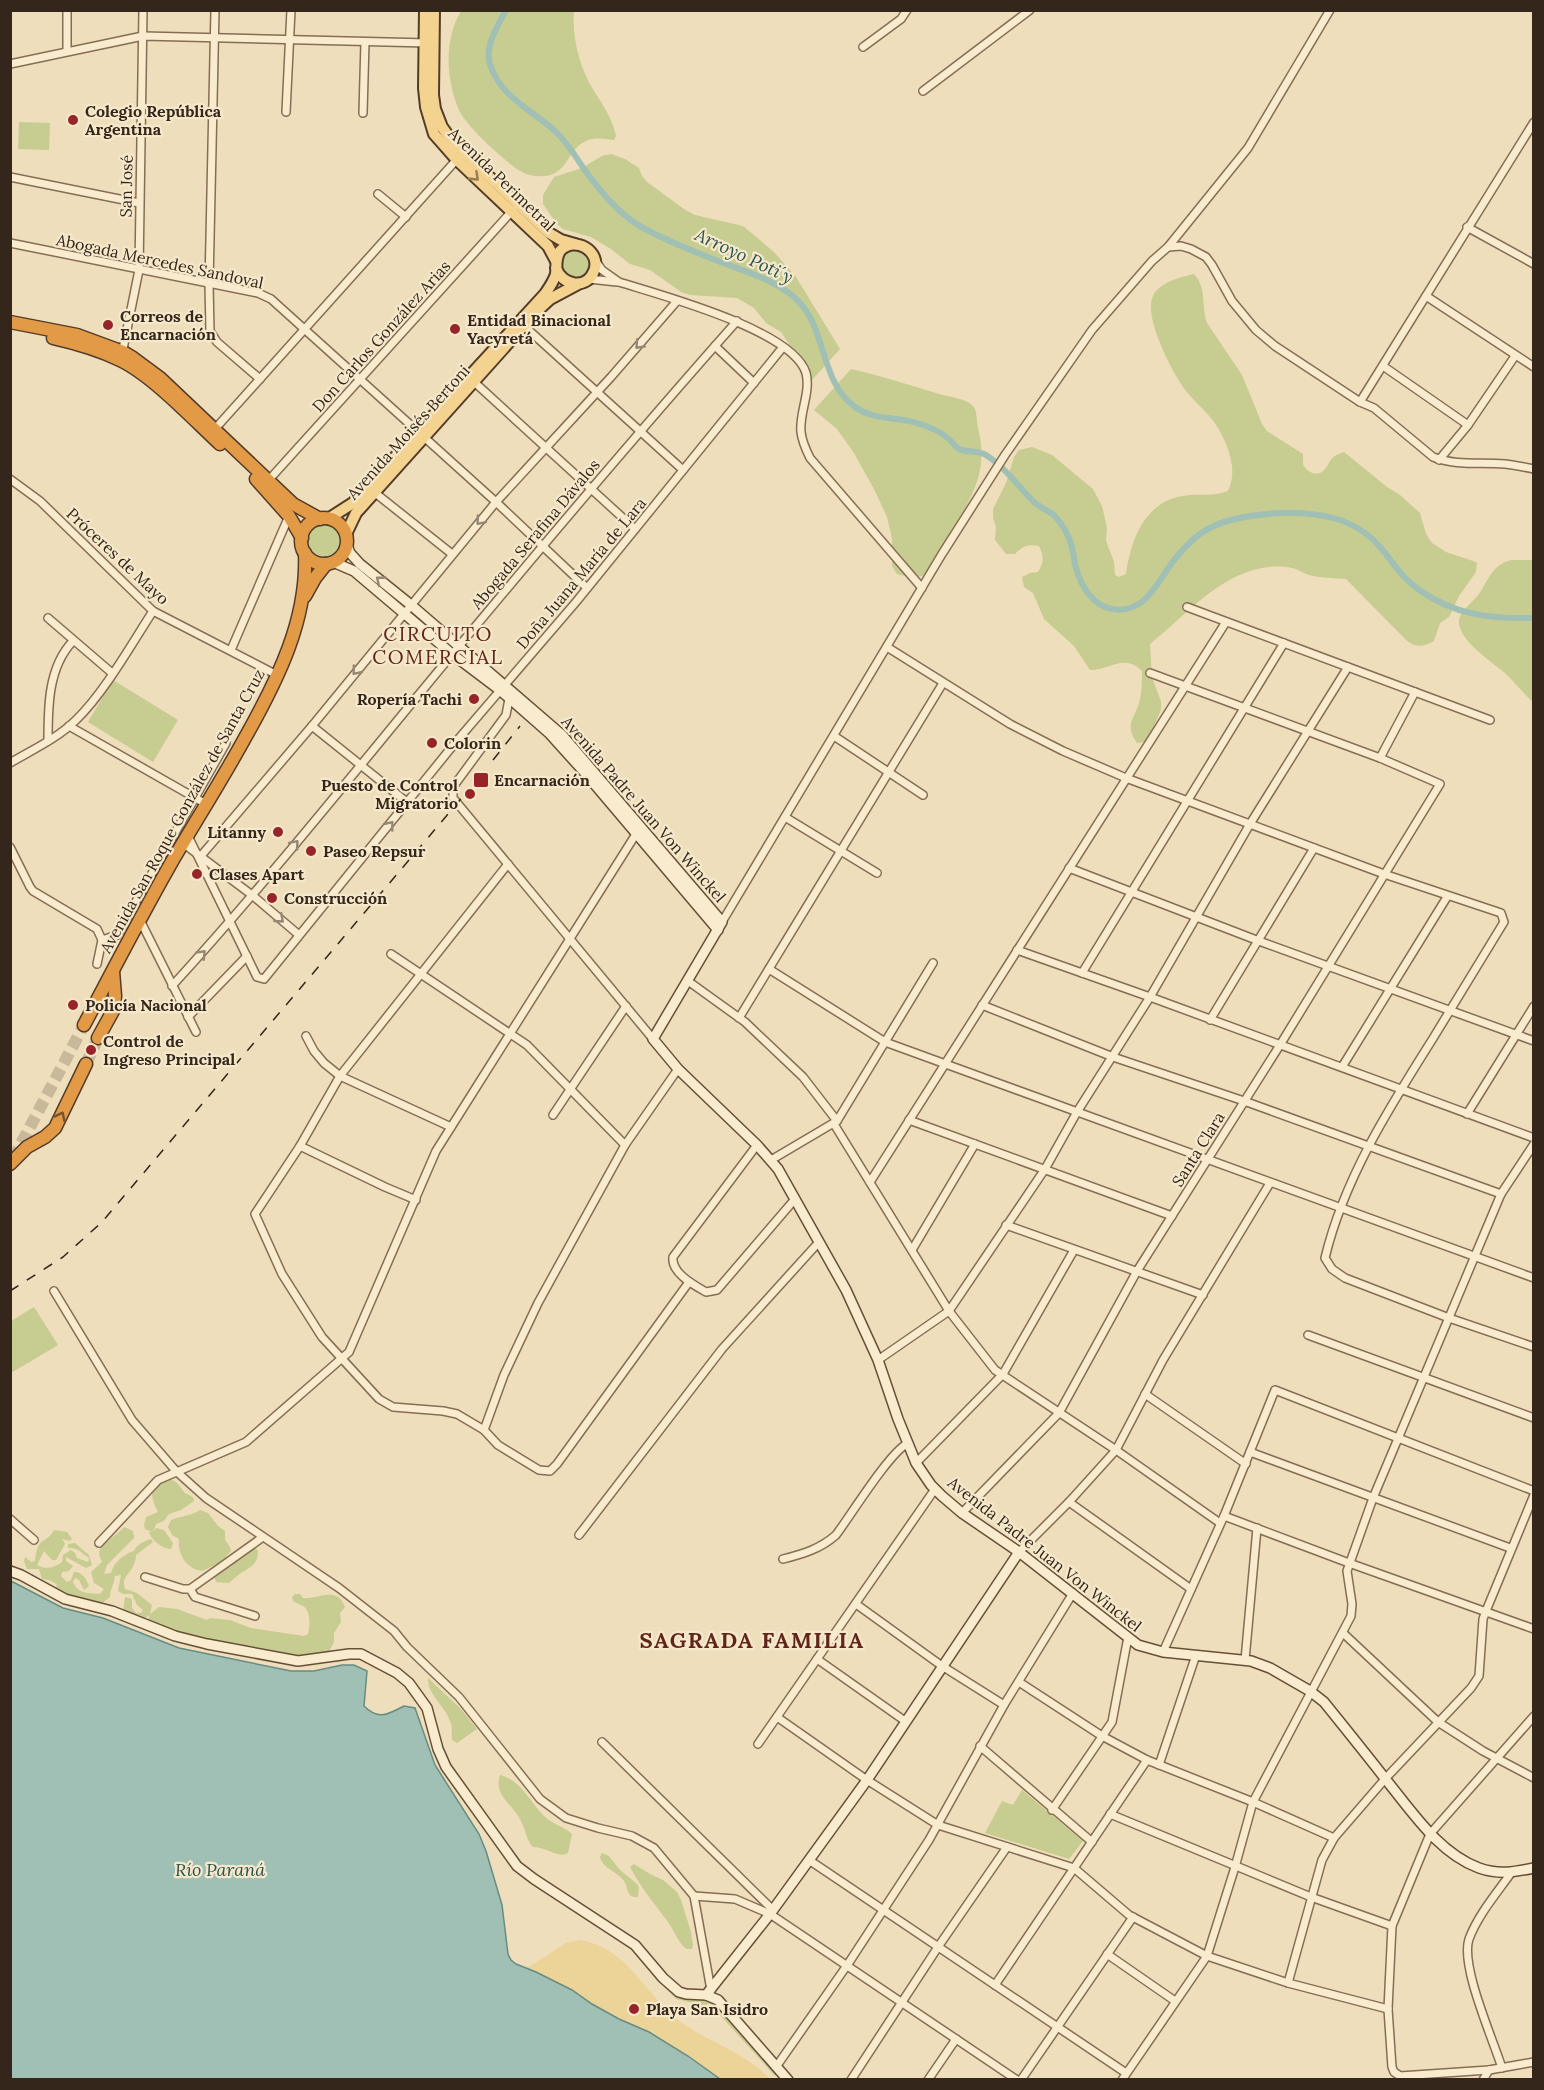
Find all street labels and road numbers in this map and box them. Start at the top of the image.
street label: Avenida Perimetral [444,122,560,235]
street label: San José [115,154,137,217]
street label: Abogada Mercedes Sandoval [54,229,265,293]
street label: Don Carlos González Arias [308,256,454,416]
street label: Avenida Moisés Bertoni [342,361,474,504]
street label: Abogada Serafina Dávalos [466,455,604,614]
street label: Doña Juana María de Lara [512,493,650,653]
street label: Próceres de Mayo [63,503,173,609]
street label: Avenida San Roque González de Santa Cruz [95,665,269,957]
street label: Avenida Padre Juan Von Winckel [557,711,730,906]
street label: Santa Clara [1167,1108,1229,1190]
street label: Avenida Padre Juan Von Winckel [943,1472,1146,1636]

